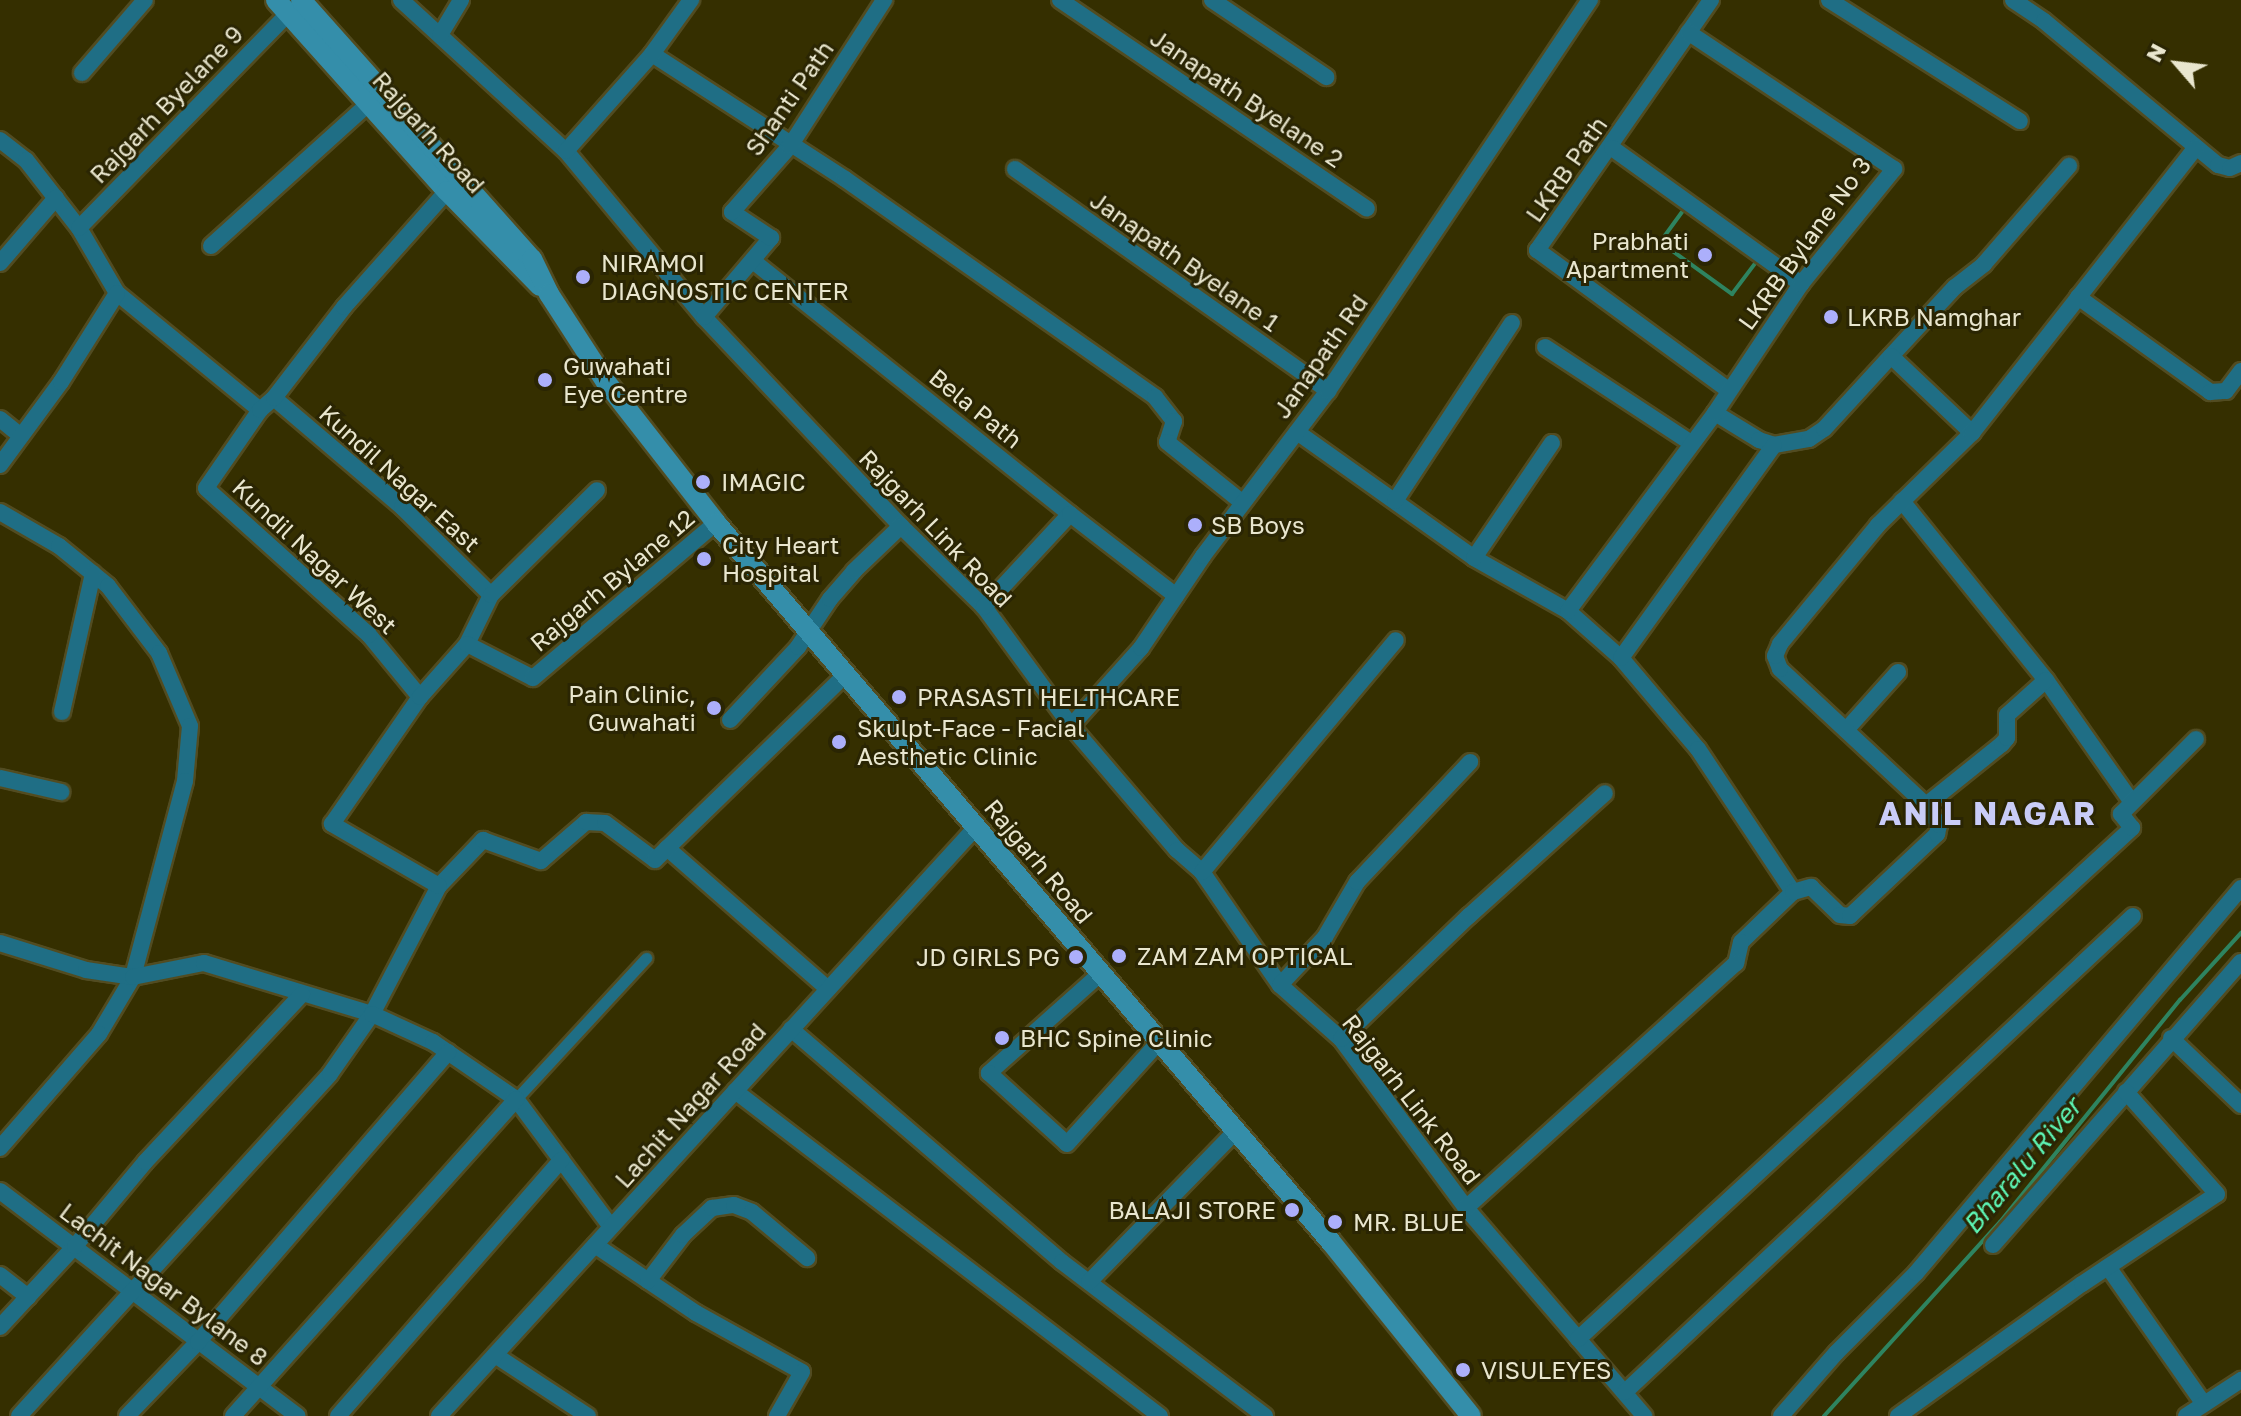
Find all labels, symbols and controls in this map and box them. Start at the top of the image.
street label: Rajgarh Byelane 9 [84,19,248,189]
street label: Janapath Byelane 2 [1145,23,1349,173]
north arrow [2137,24,2217,104]
street label: Shanti Path [739,35,839,161]
text: N [2140,39,2171,66]
street label: Rajgarh Road [367,65,491,199]
street label: LKRB Path [1519,111,1613,227]
street label: LKRB Bylane No 3 [1732,151,1876,335]
street label: Janapath Byelane 1 [1085,185,1285,337]
place label: Prabhati Apartment [1566,227,1689,283]
marker: Prabhati Apartment [1696,246,1714,264]
place label: NIRAMOI DIAGNOSTIC CENTER [601,249,849,305]
marker: NIRAMOI DIAGNOSTIC CENTER [572,266,594,288]
street label: Janapath Rd [1267,289,1373,423]
place label: LKRB Namghar [1847,303,2021,331]
marker: LKRB Namghar [1822,308,1840,326]
place label: Guwahati Eye Centre [563,352,688,408]
street label: Bela Path [924,362,1028,454]
marker: Guwahati Eye Centre [534,369,556,391]
street label: Kundil Nagar East [314,398,486,558]
street label: Rajgarh Link Road [853,443,1019,613]
place label: IMAGIC [721,468,806,496]
marker: IMAGIC [692,471,714,493]
street label: Kundil Nagar West [227,472,403,640]
street label: Rajgarh Bylane 12 [524,503,700,657]
place label: SB Boys [1211,511,1305,539]
marker: SB Boys [1186,516,1204,534]
place label: City Heart Hospital [722,531,839,587]
marker: City Heart Hospital [693,548,715,570]
place label: Pain Clinic, Guwahati [568,680,696,736]
place label: PRASASTI HELTHCARE [917,683,1180,711]
marker: PRASASTI HELTHCARE [888,686,910,708]
marker: Pain Clinic, Guwahati [703,697,725,719]
place label: Skulpt-Face - Facial Aesthetic Clinic [857,714,1085,770]
marker: Skulpt-Face - Facial Aesthetic Clinic [828,731,850,753]
street label: Rajgarh Road [979,793,1099,929]
district label: ANIL NAGAR [1879,794,2097,832]
place label: ZAM ZAM OPTICAL [1137,942,1352,970]
place label: JD GIRLS PG [916,943,1060,971]
marker: ZAM ZAM OPTICAL [1108,945,1130,967]
marker: JD GIRLS PG [1067,948,1085,966]
street label: Rajgarh Link Road [1337,1008,1487,1190]
street label: Lachit Nagar Road [608,1017,772,1193]
place label: BHC Spine Clinic [1020,1024,1213,1052]
marker: BHC Spine Clinic [991,1027,1013,1049]
water label: Bharalu River [1956,1092,2088,1240]
street label: Lachit Nagar Bylane 8 [54,1196,274,1372]
place label: BALAJI STORE [1109,1196,1276,1224]
marker: BALAJI STORE [1283,1201,1301,1219]
place label: MR. BLUE [1353,1208,1464,1236]
marker: MR. BLUE [1324,1211,1346,1233]
place label: VISULEYES [1481,1356,1611,1384]
marker: VISULEYES [1452,1359,1474,1381]

